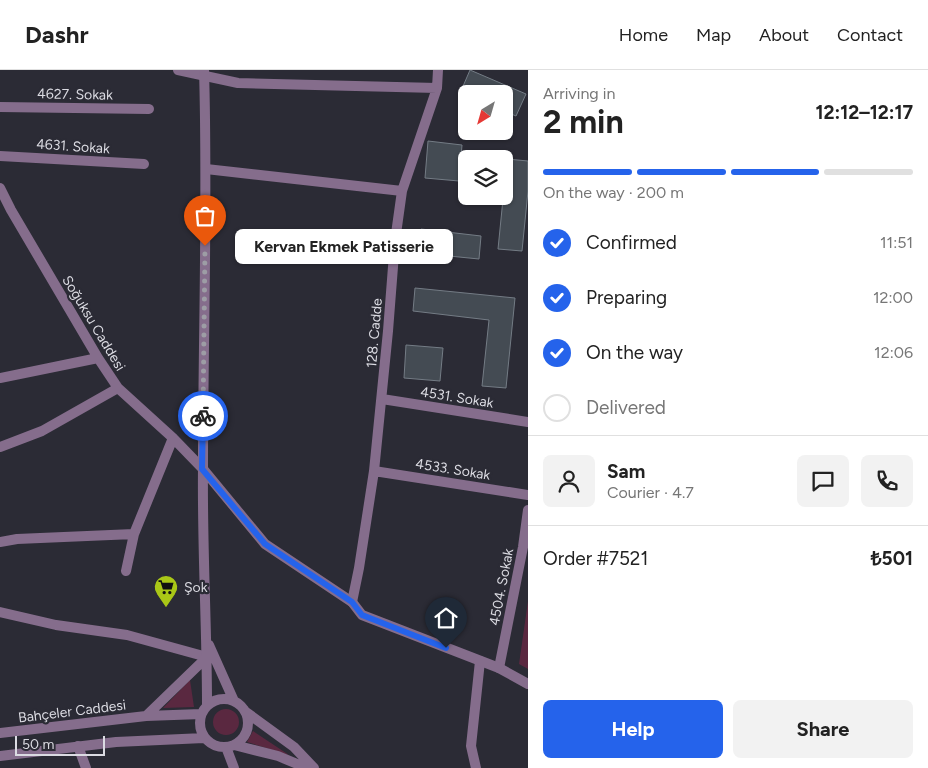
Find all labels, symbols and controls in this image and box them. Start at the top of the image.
text: Dashr [25,20,89,49]
text: Home [619,24,668,46]
text: Map [696,24,731,46]
text: About [759,24,809,46]
text: Contact [837,24,903,46]
text: Arriving in [543,84,615,103]
street label: 4627. Sokak [37,85,113,104]
north arrow [458,85,512,140]
map controls [458,85,513,205]
text: 12:12–12:17 [815,101,913,124]
text: 2 min [543,103,624,141]
street label: 4631. Sokak [36,135,111,158]
button: layers [458,150,513,205]
text: On the way · 200 m [543,183,684,202]
pin [184,195,226,246]
icon: bag [191,202,219,230]
callout: Kervan Ekmek Patisserie [235,228,452,264]
icon: check [543,229,571,257]
text: Confirmed [586,231,677,254]
text: 11:51 [880,233,913,252]
text: Kervan Ekmek Patisserie [254,237,434,256]
street label: Soğuksu Caddesi [58,272,129,374]
icon: check [543,284,571,312]
text: Preparing [586,286,667,309]
text: 12:00 [873,288,913,307]
street label: 128. Cadde [363,297,386,369]
icon: check [543,339,571,367]
text: On the way [586,341,683,364]
text: 12:06 [874,343,913,362]
street label: 4531. Sokak [419,383,495,412]
courier [178,391,228,441]
text: Delivered [586,396,666,419]
icon: bike [189,402,217,430]
street label: 4533. Sokak [414,455,492,484]
button: person [543,455,595,507]
button: chat [797,455,849,507]
button: phone [861,455,913,507]
text: Sam [607,460,645,483]
text: Courier · 4.7 [607,483,694,502]
street label: 4504. Sokak [486,547,517,627]
text: Order #7521 [543,547,648,570]
text: ₺501 [871,547,913,570]
supermarket icon: Şok [153,574,179,608]
place label: Şok [184,579,208,596]
pin [425,597,467,648]
icon: home [432,604,460,632]
street label: Bahçeler Caddesi [17,696,127,727]
button: Help [543,700,723,758]
button: Share [733,700,913,758]
scale bar [15,733,105,756]
text: 50 m [22,736,54,753]

